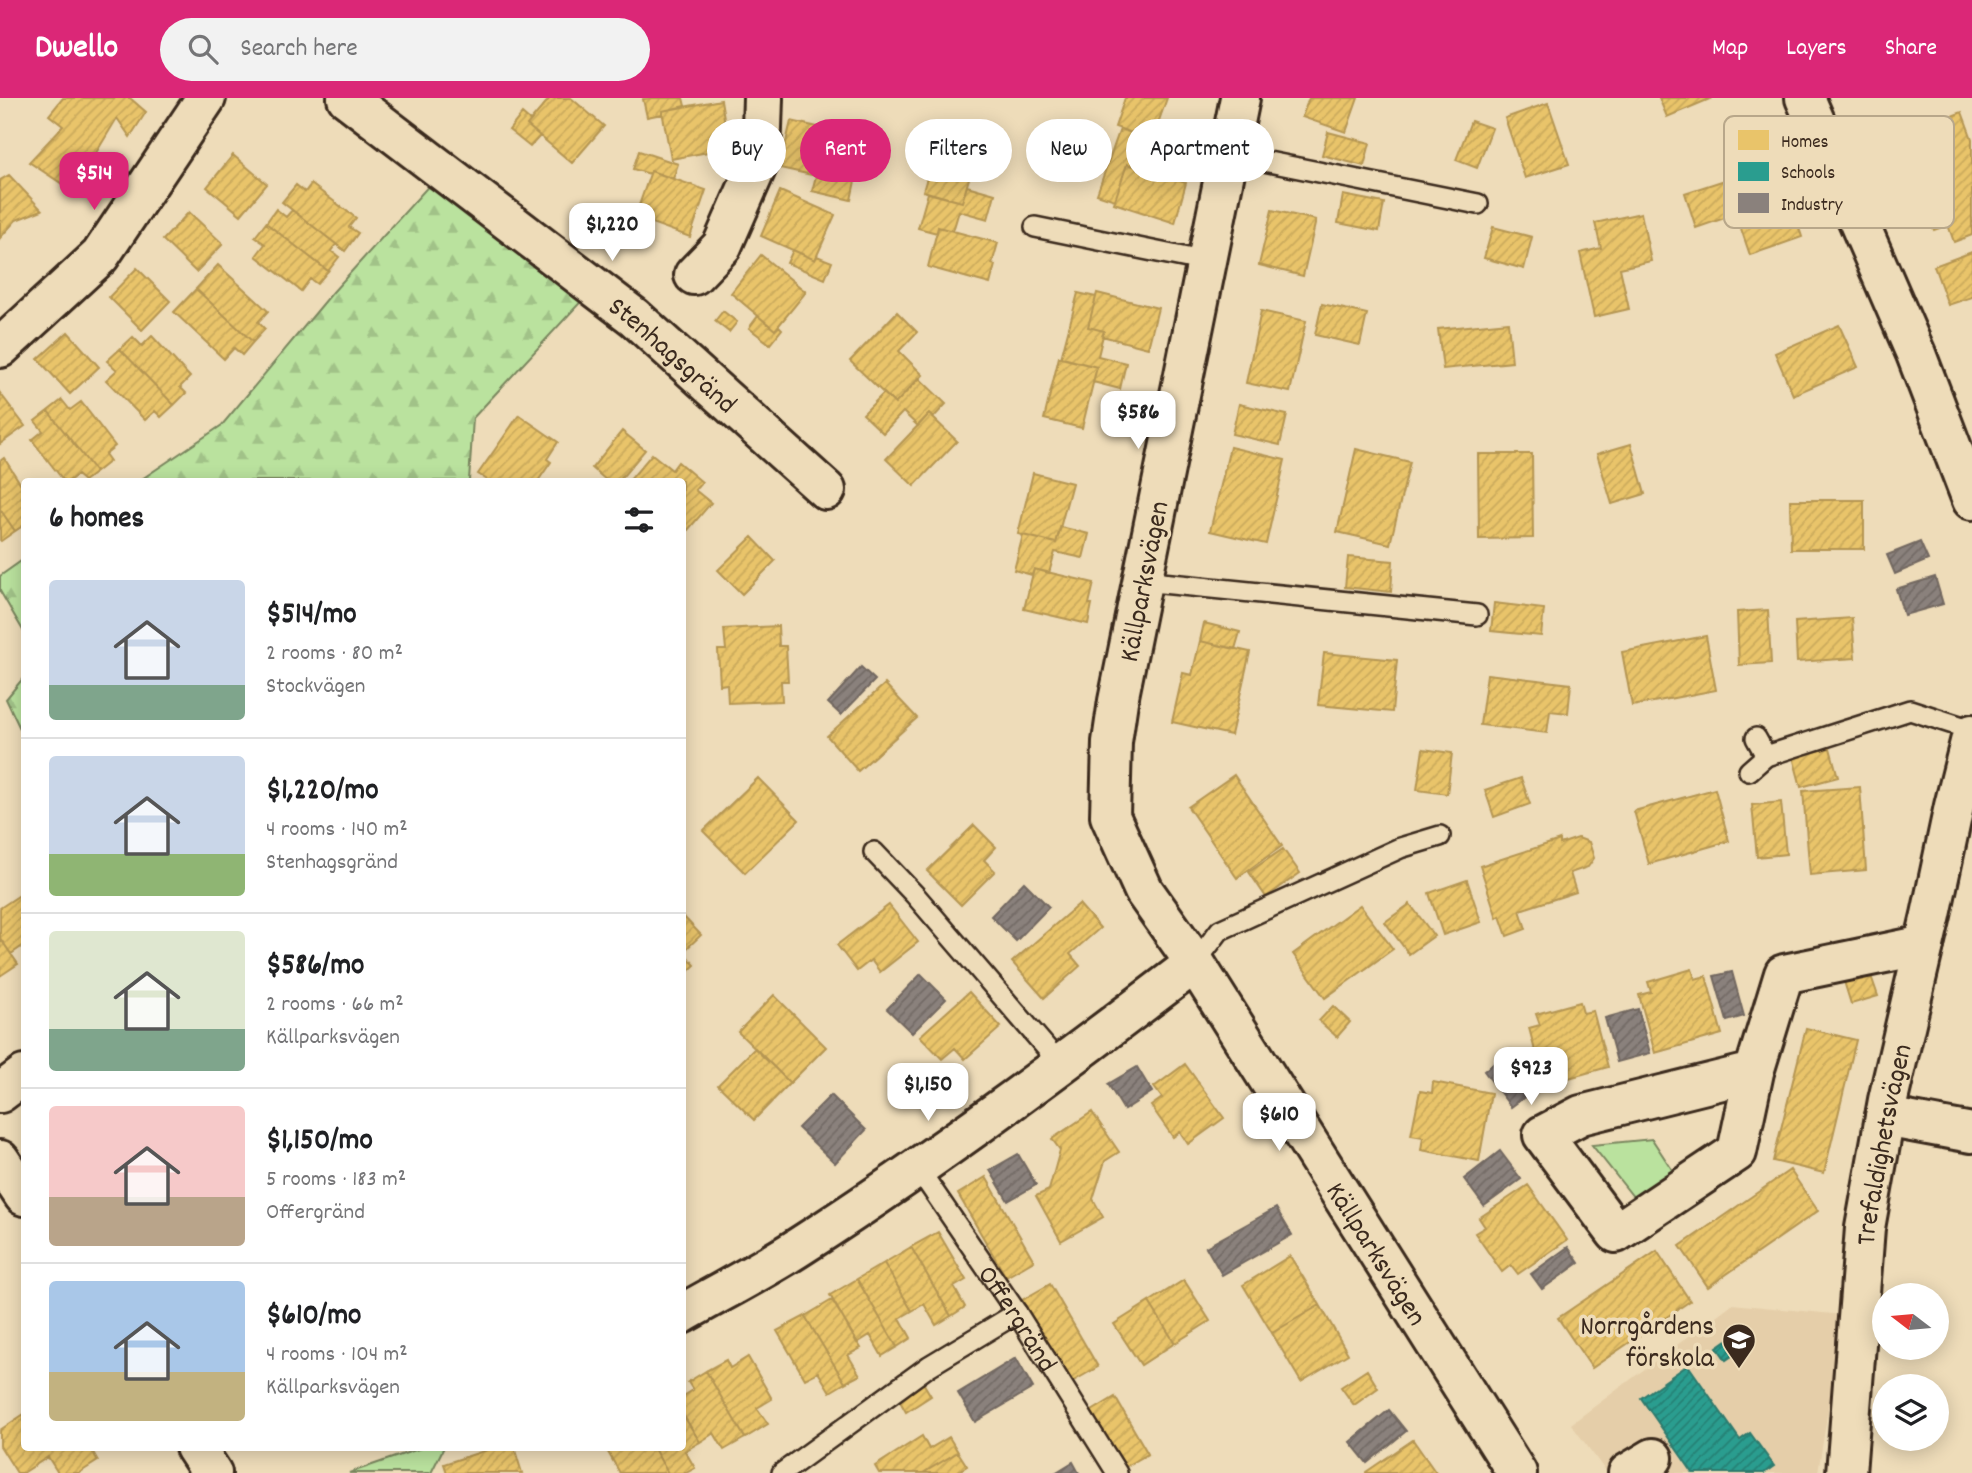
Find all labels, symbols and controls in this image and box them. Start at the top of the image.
search box [160,18,650,81]
text: Dwello [35,26,118,73]
icon: search [184,30,222,68]
text: Search here [240,31,358,68]
text: Map [1712,32,1748,66]
text: Layers [1786,32,1847,66]
text: Share [1885,32,1937,66]
legend [1724,116,1954,228]
chip: Buy [707,119,786,182]
chip: Rent [800,119,891,182]
chip: Filters [905,119,1012,182]
chip: New [1026,119,1112,182]
chip: Apartment [1126,119,1274,182]
text: Homes [1781,130,1829,157]
pin: $514 [53,152,135,212]
text: $514 [76,158,112,191]
text: Schools [1781,161,1835,188]
text: Industry [1781,193,1843,220]
pin: $1,220 [555,204,669,263]
text: $1,220 [585,209,639,242]
street label: Stenhagsgränd [598,289,744,426]
pin: $586 [1097,392,1179,451]
text: $586 [1117,397,1159,430]
street label: Källparksvägen [1112,498,1182,666]
text: 6 homes [49,499,144,542]
icon: filters [620,501,658,539]
text: $514/mo [266,595,357,638]
icon: home [105,608,189,692]
text: 2 rooms · 80 m² [266,638,403,671]
text: Stockvägen [266,671,365,704]
text: $1,220/mo [266,771,379,814]
icon: home [105,784,189,868]
text: 4 rooms · 140 m² [266,814,408,847]
text: Stenhagsgränd [266,847,398,880]
text: $586/mo [266,946,364,989]
icon: home [105,959,189,1043]
text: 2 rooms · 66 m² [266,989,404,1022]
text: Källparksvägen [266,1022,400,1055]
street label: Trefaldighetsvägen [1849,1041,1925,1247]
pin: $923 [1490,1048,1572,1107]
text: $923 [1510,1053,1552,1086]
pin: $1,150 [871,1063,985,1123]
text: $1,150 [903,1069,953,1102]
pin: $610 [1238,1094,1320,1153]
text: $610 [1259,1099,1299,1132]
text: $1,150/mo [266,1121,373,1164]
icon: home [105,1134,189,1218]
text: 5 rooms · 183 m² [266,1164,406,1197]
street label: Källparksvägen [1313,1176,1434,1335]
text: Offergränd [266,1197,365,1230]
street label: Offergränd [965,1259,1064,1382]
north arrow [1872,1283,1950,1360]
map controls [1872,1283,1949,1451]
text: $610/mo [266,1296,361,1339]
icon: home [105,1309,189,1393]
place label: Norrgårdens förskola [1580,1309,1715,1381]
school or university icon: Norrgårdens förskola [1720,1321,1758,1370]
text: 4 rooms · 104 m² [266,1339,408,1372]
text: Källparksvägen [266,1372,400,1405]
button: layers [1872,1374,1949,1451]

